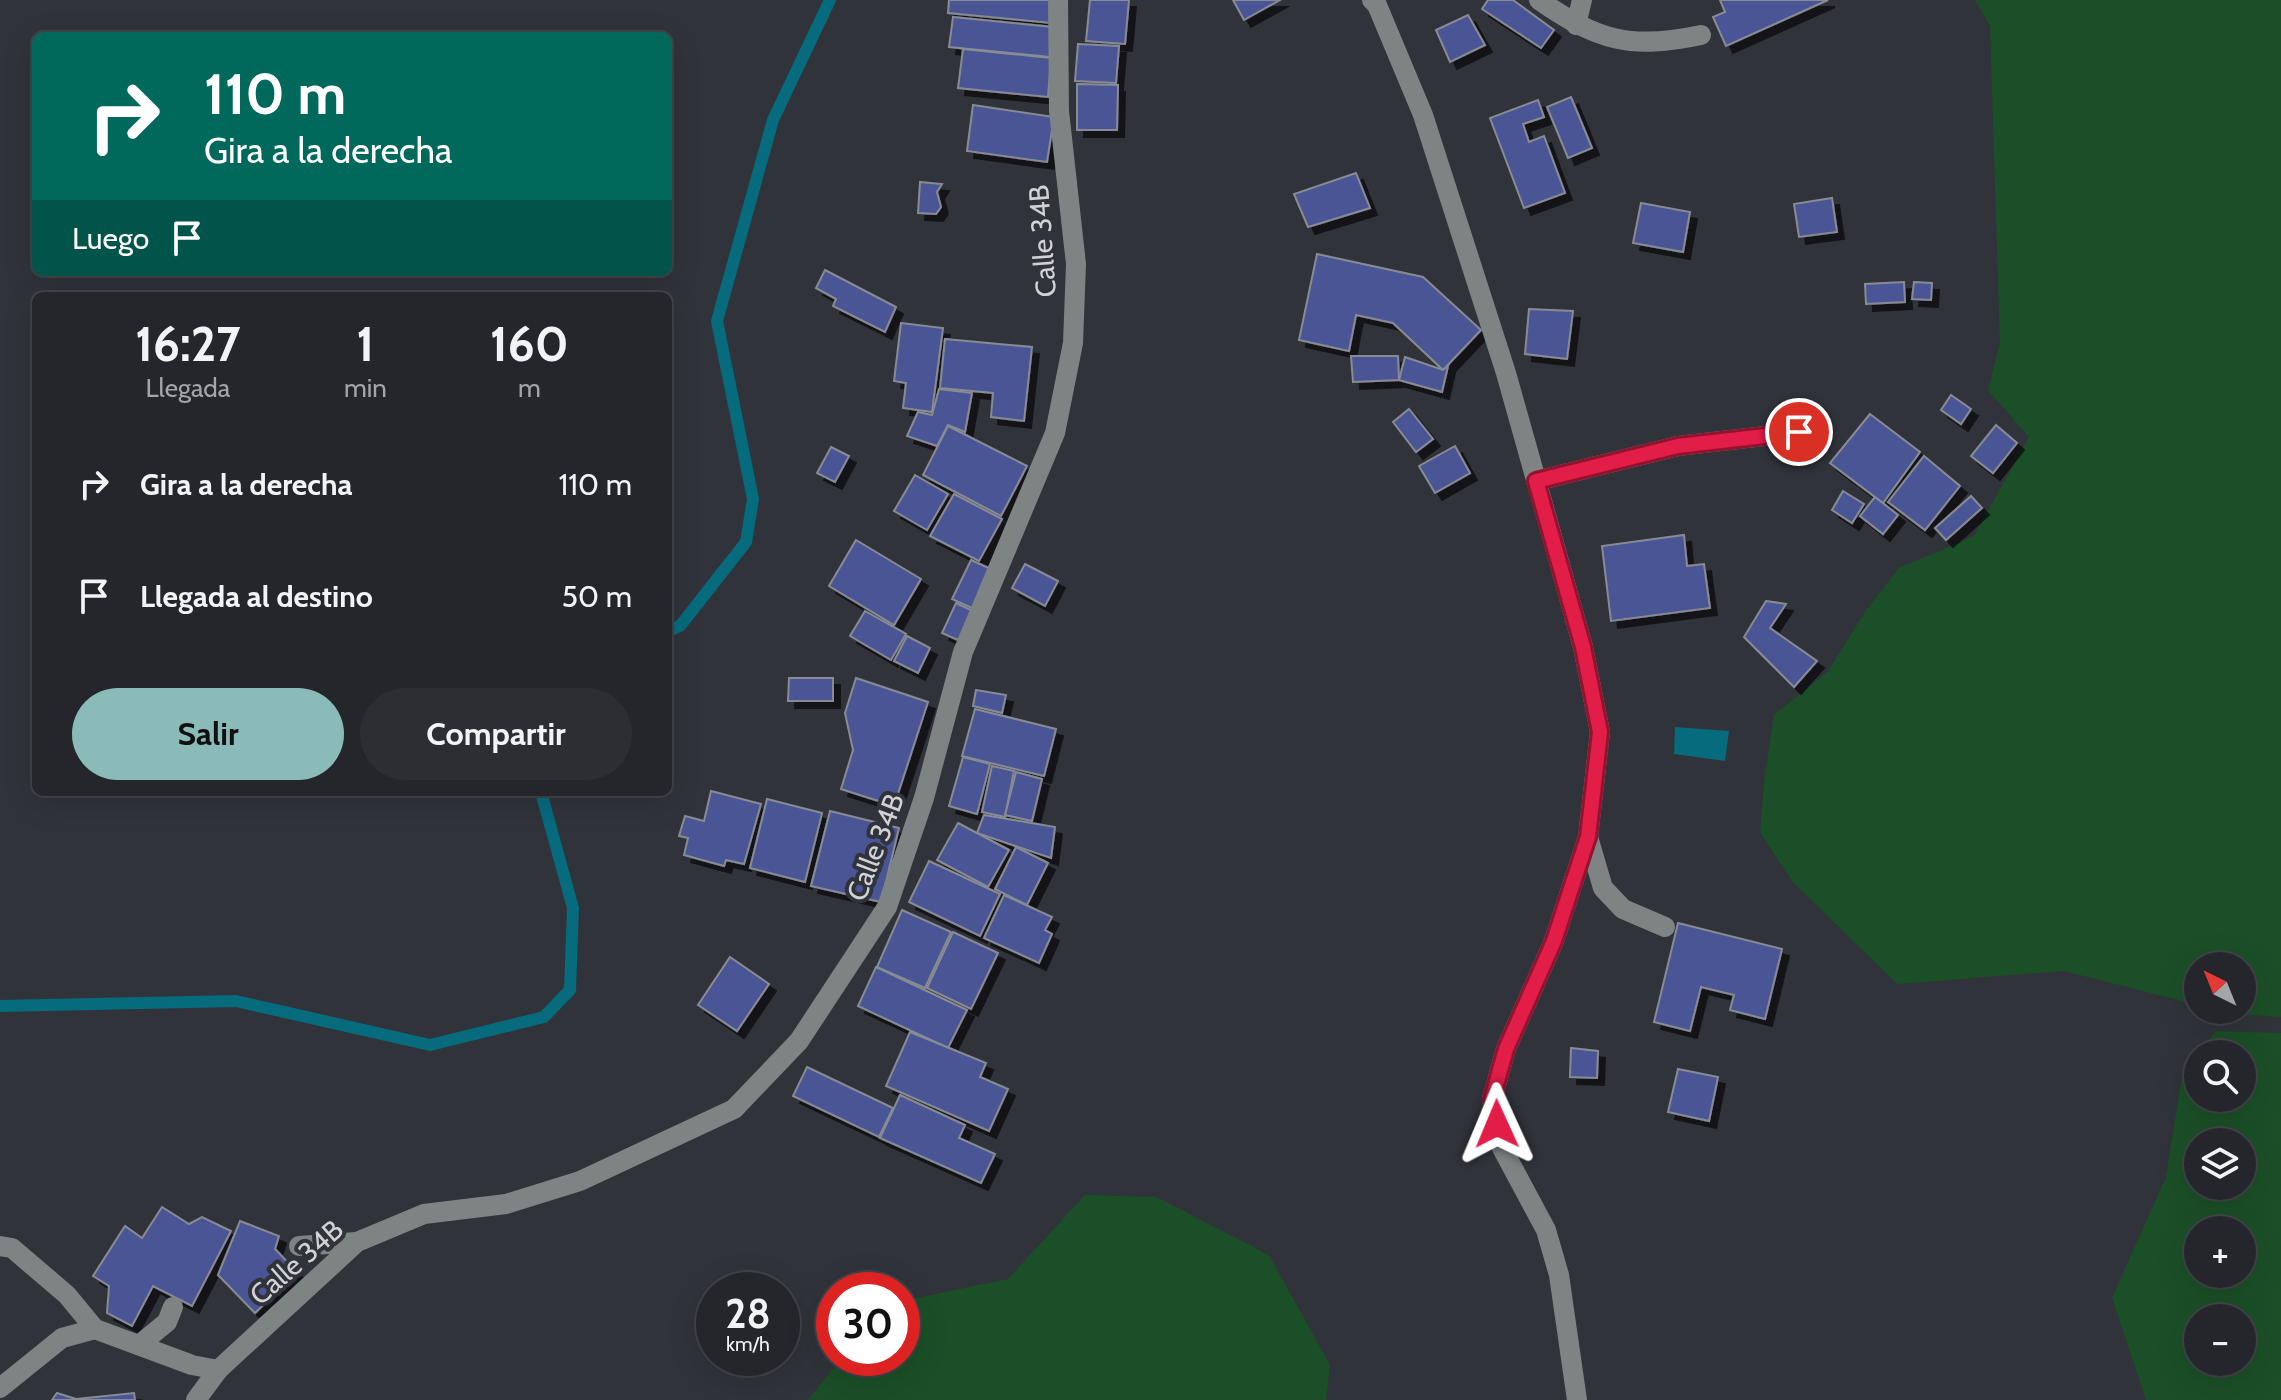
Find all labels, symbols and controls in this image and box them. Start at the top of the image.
text: 110 m [204,60,346,128]
icon: right [72,64,176,168]
text: Gira a la derecha [204,128,452,172]
street label: Calle 34B [1021,184,1063,298]
icon: arrive [165,216,209,260]
text: Luego [72,220,149,257]
text: 16:27 [135,315,241,373]
text: 1 [356,315,374,373]
text: 160 [490,315,569,373]
text: Llegada [146,372,230,404]
text: min [344,372,387,404]
text: m [518,372,541,404]
pin [1765,398,1833,466]
icon: arrive [1777,410,1821,454]
icon: right [72,462,116,506]
text: Gira a la derecha [140,466,352,503]
text: 110 m [558,466,632,503]
icon: arrive [72,574,116,618]
text: Llegada al destino [140,578,373,615]
text: 50 m [562,578,632,615]
button: Salir [72,688,344,780]
button: Compartir [360,688,632,780]
street label: Calle 34B [839,788,911,906]
north arrow [2184,952,2256,1024]
map controls [2184,952,2256,1376]
button: search [2184,1040,2256,1112]
position arrow [1455,1082,1539,1166]
button: layers [2184,1128,2256,1200]
street label: Calle 34B [242,1212,350,1312]
button: + [2184,1216,2256,1288]
speed limit sign: 30 [816,1272,920,1376]
text: 28 [725,1289,771,1338]
button: − [2184,1304,2256,1376]
text: km/h [726,1332,770,1356]

